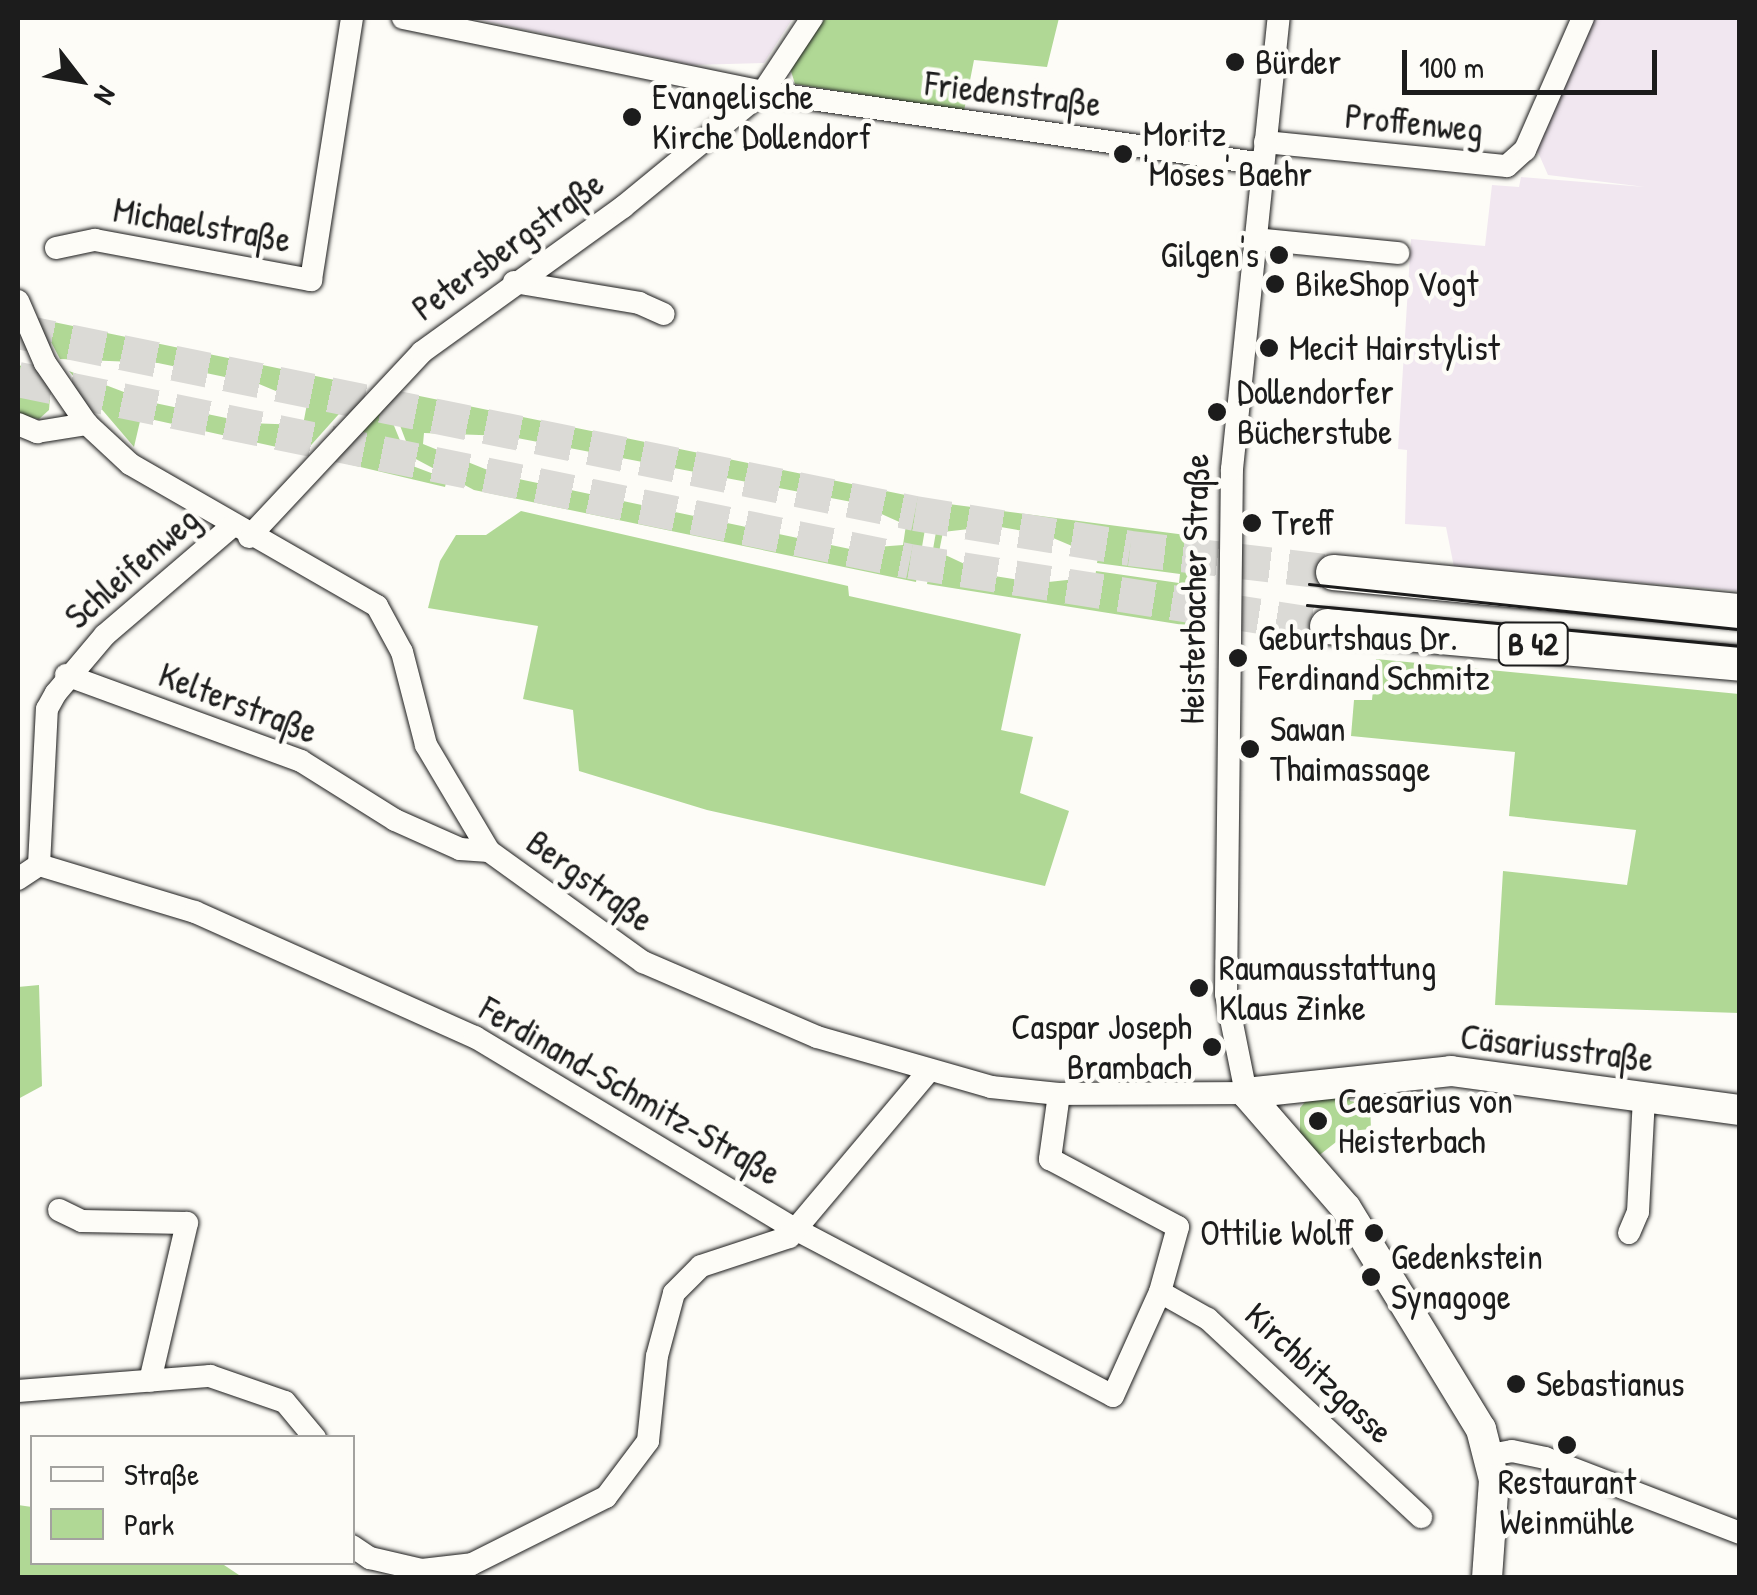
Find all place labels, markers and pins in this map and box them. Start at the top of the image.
place label: Bürder [1255,41,1341,83]
marker: Bürder [1224,51,1246,73]
place label: Evangelische Kirche Dollendorf [652,76,871,158]
marker: Evangelische Kirche Dollendorf [621,106,643,128]
place label: Moritz 'Moses' Baehr [1143,113,1312,195]
marker: Moritz 'Moses' Baehr [1112,143,1134,165]
place label: Gilgen's [1161,234,1259,276]
marker: Gilgen's [1268,244,1290,266]
place label: BikeShop Vogt [1295,263,1478,305]
marker: BikeShop Vogt [1264,273,1286,295]
place label: Mecit Hairstylist [1289,327,1500,369]
marker: Mecit Hairstylist [1258,337,1280,359]
place label: Dollendorfer Bücherstube [1237,371,1394,453]
marker: Dollendorfer Bücherstube [1206,401,1228,423]
place label: Treff [1272,502,1334,544]
marker: Treff [1241,512,1263,534]
place label: Geburtshaus Dr. Ferdinand Schmitz [1258,617,1490,699]
marker: Geburtshaus Dr. Ferdinand Schmitz [1227,647,1249,669]
place label: Sawan Thaimassage [1270,708,1430,790]
marker: Sawan Thaimassage [1239,738,1261,760]
place label: Raumausstattung Klaus Zinke [1219,947,1436,1029]
marker: Raumausstattung Klaus Zinke [1188,977,1210,999]
place label: Caspar Joseph Brambach [1011,1006,1192,1088]
marker: Caspar Joseph Brambach [1201,1036,1223,1058]
place label: Caesarius von Heisterbach [1338,1080,1513,1162]
marker: Caesarius von Heisterbach [1307,1110,1329,1132]
place label: Ottilie Wolff [1200,1212,1354,1254]
marker: Ottilie Wolff [1363,1222,1385,1244]
place label: Gedenkstein Synagoge [1391,1236,1543,1318]
marker: Gedenkstein Synagoge [1360,1266,1382,1288]
place label: Sebastianus [1536,1363,1685,1405]
marker: Sebastianus [1505,1373,1527,1395]
marker: Restaurant Weinmühle [1556,1434,1578,1456]
place label: Restaurant Weinmühle [1498,1461,1636,1543]

